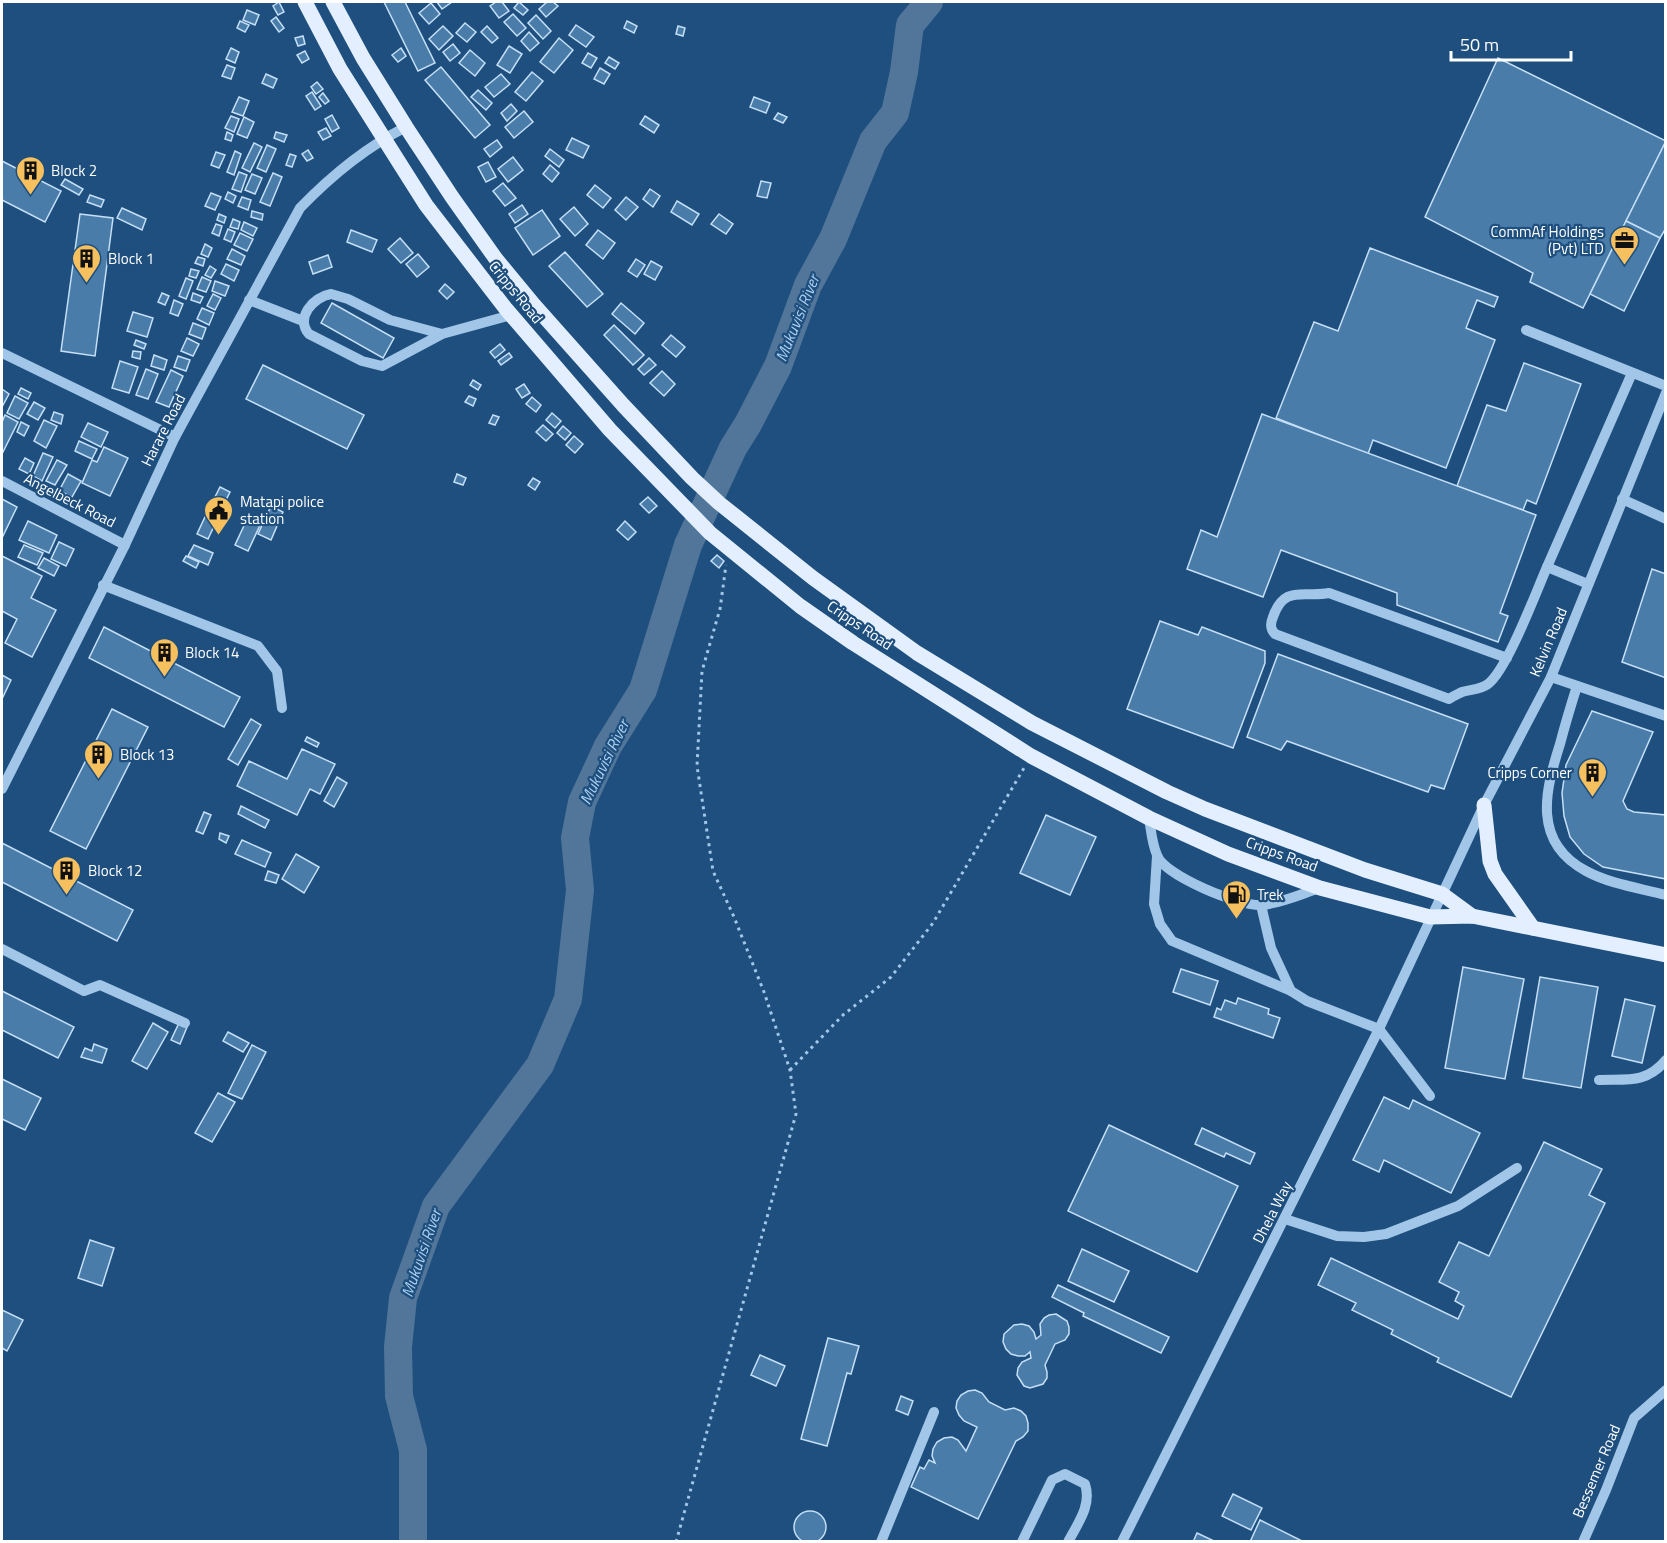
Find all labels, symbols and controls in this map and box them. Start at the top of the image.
scale bar [1451,24,1571,62]
text: 50 m [1460,31,1499,58]
building icon: Block 2 [14,154,46,196]
place label: Block 2 [51,159,97,182]
place label: CommAf Holdings (Pvt) LTD [1490,220,1604,260]
office icon: CommAf Holdings (Pvt) LTD [1609,224,1641,266]
building icon: Block 1 [71,242,103,284]
place label: Block 1 [108,247,154,270]
street label: Cripps Road [483,256,549,328]
water label: Mukuvisi River [769,269,826,365]
street label: Harare Road [135,390,191,470]
street label: Angelbeck Road [20,467,120,533]
place label: Matapi police station [240,490,324,530]
public building icon: Matapi police station [203,494,235,536]
street label: Cripps Road [822,594,898,656]
street label: Kelvin Road [1523,604,1573,680]
building icon: Block 14 [148,636,180,678]
place label: Block 14 [185,641,239,664]
water label: Mukuvisi River [573,714,636,808]
building icon: Block 13 [83,738,115,780]
place label: Block 13 [120,743,174,766]
building icon: Cripps Corner [1577,756,1609,798]
place label: Cripps Corner [1487,761,1572,784]
street label: Cripps Road [1243,830,1321,878]
building icon: Block 12 [51,854,83,896]
place label: Block 12 [88,859,142,882]
fuel station icon: Trek [1220,878,1252,920]
place label: Trek [1257,883,1283,906]
street label: Dhela Way [1246,1177,1298,1247]
water label: Mukuvisi River [395,1204,448,1300]
street label: Bessemer Road [1566,1421,1626,1521]

